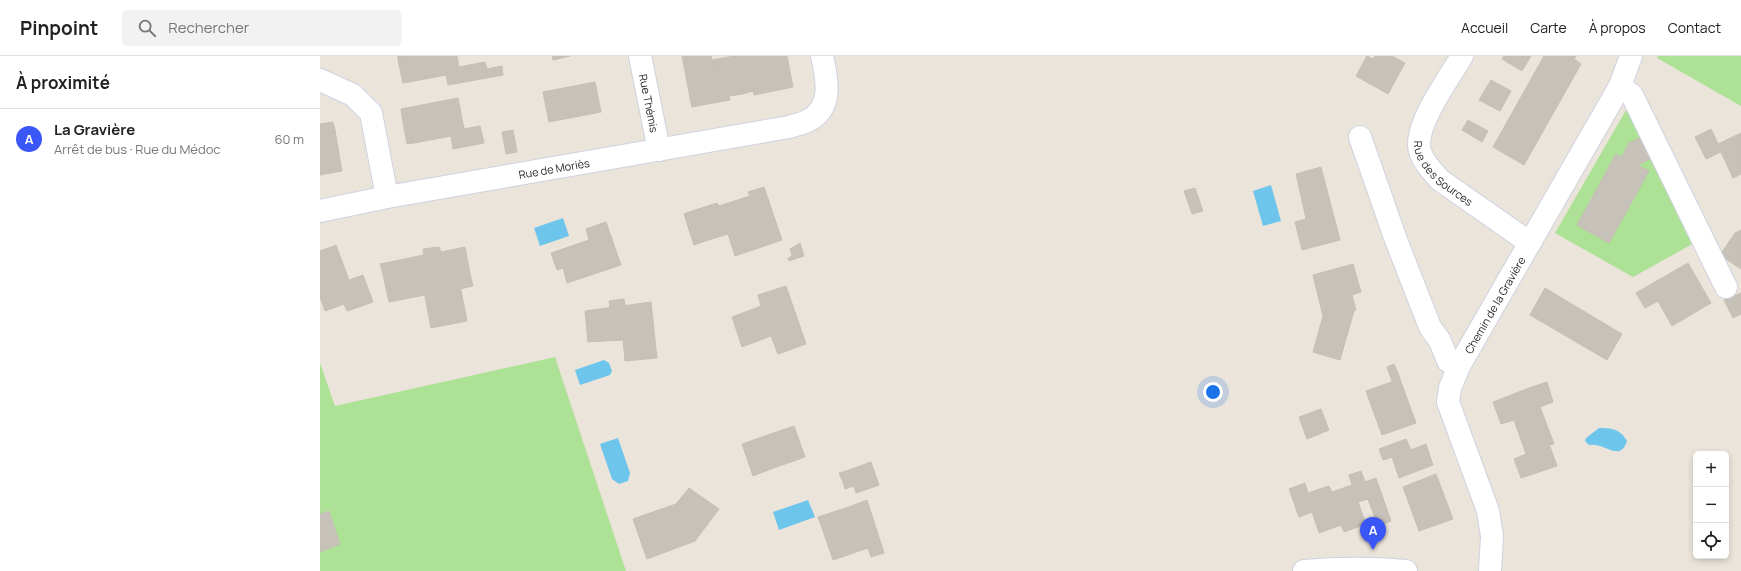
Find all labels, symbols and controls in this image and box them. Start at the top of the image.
search box [122,10,402,46]
text: Pinpoint [20,15,98,41]
icon: search [136,17,158,39]
text: Rechercher [168,17,249,38]
text: Accueil [1461,18,1508,37]
text: Carte [1530,18,1567,37]
text: À propos [1589,18,1646,37]
text: Contact [1668,18,1721,37]
text: À proximité [16,71,110,94]
street label: Rue Thémis [636,73,663,134]
text: La Gravière [54,119,135,140]
text: A [25,130,33,148]
text: 60 m [274,130,304,148]
text: Arrêt de bus · Rue du Médoc [54,140,221,158]
street label: Rue des Sources [1411,141,1476,209]
street label: Rue de Moriès [517,154,591,181]
street label: Chemin de la Gravière [1460,253,1528,356]
your location [1203,382,1223,402]
map controls [1693,451,1729,559]
button: + [1693,451,1729,487]
button: − [1693,487,1729,523]
pin: A [1360,517,1386,550]
button: locate [1693,523,1729,559]

